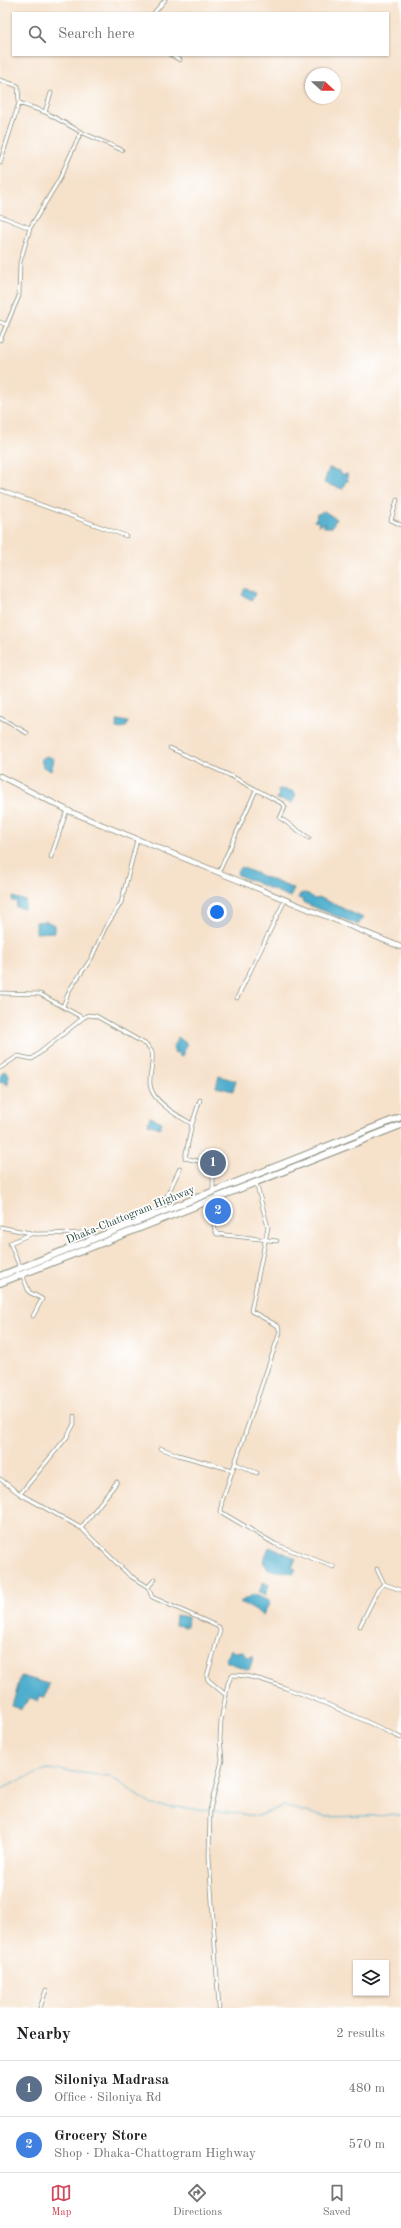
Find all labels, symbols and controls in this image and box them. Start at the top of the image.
search box [12,12,389,56]
icon: search [26,23,48,45]
text: Search here [58,27,135,42]
north arrow [305,68,341,104]
your location [207,902,227,922]
pin: 1 [200,1148,226,1178]
street label: Dhaka-Chattogram Highway [65,1184,197,1246]
pin: 2 [205,1196,231,1226]
map controls [353,1960,389,1996]
button: layers [353,1960,389,1996]
text: Nearby [16,2026,71,2043]
text: 2 results [336,2027,385,2040]
text: Siloniya Madrasa [54,2073,169,2088]
text: 1 [25,2082,33,2095]
text: 480 m [348,2082,385,2095]
text: Office · Siloniya Rd [54,2091,162,2104]
text: Grocery Store [54,2129,147,2144]
text: 2 [25,2138,33,2151]
text: 570 m [348,2138,385,2151]
text: Shop · Dhaka-Chattogram Highway [54,2147,256,2160]
tab: Map [50,2182,72,2220]
tab: Directions [173,2182,222,2220]
tab: Saved [323,2182,351,2220]

